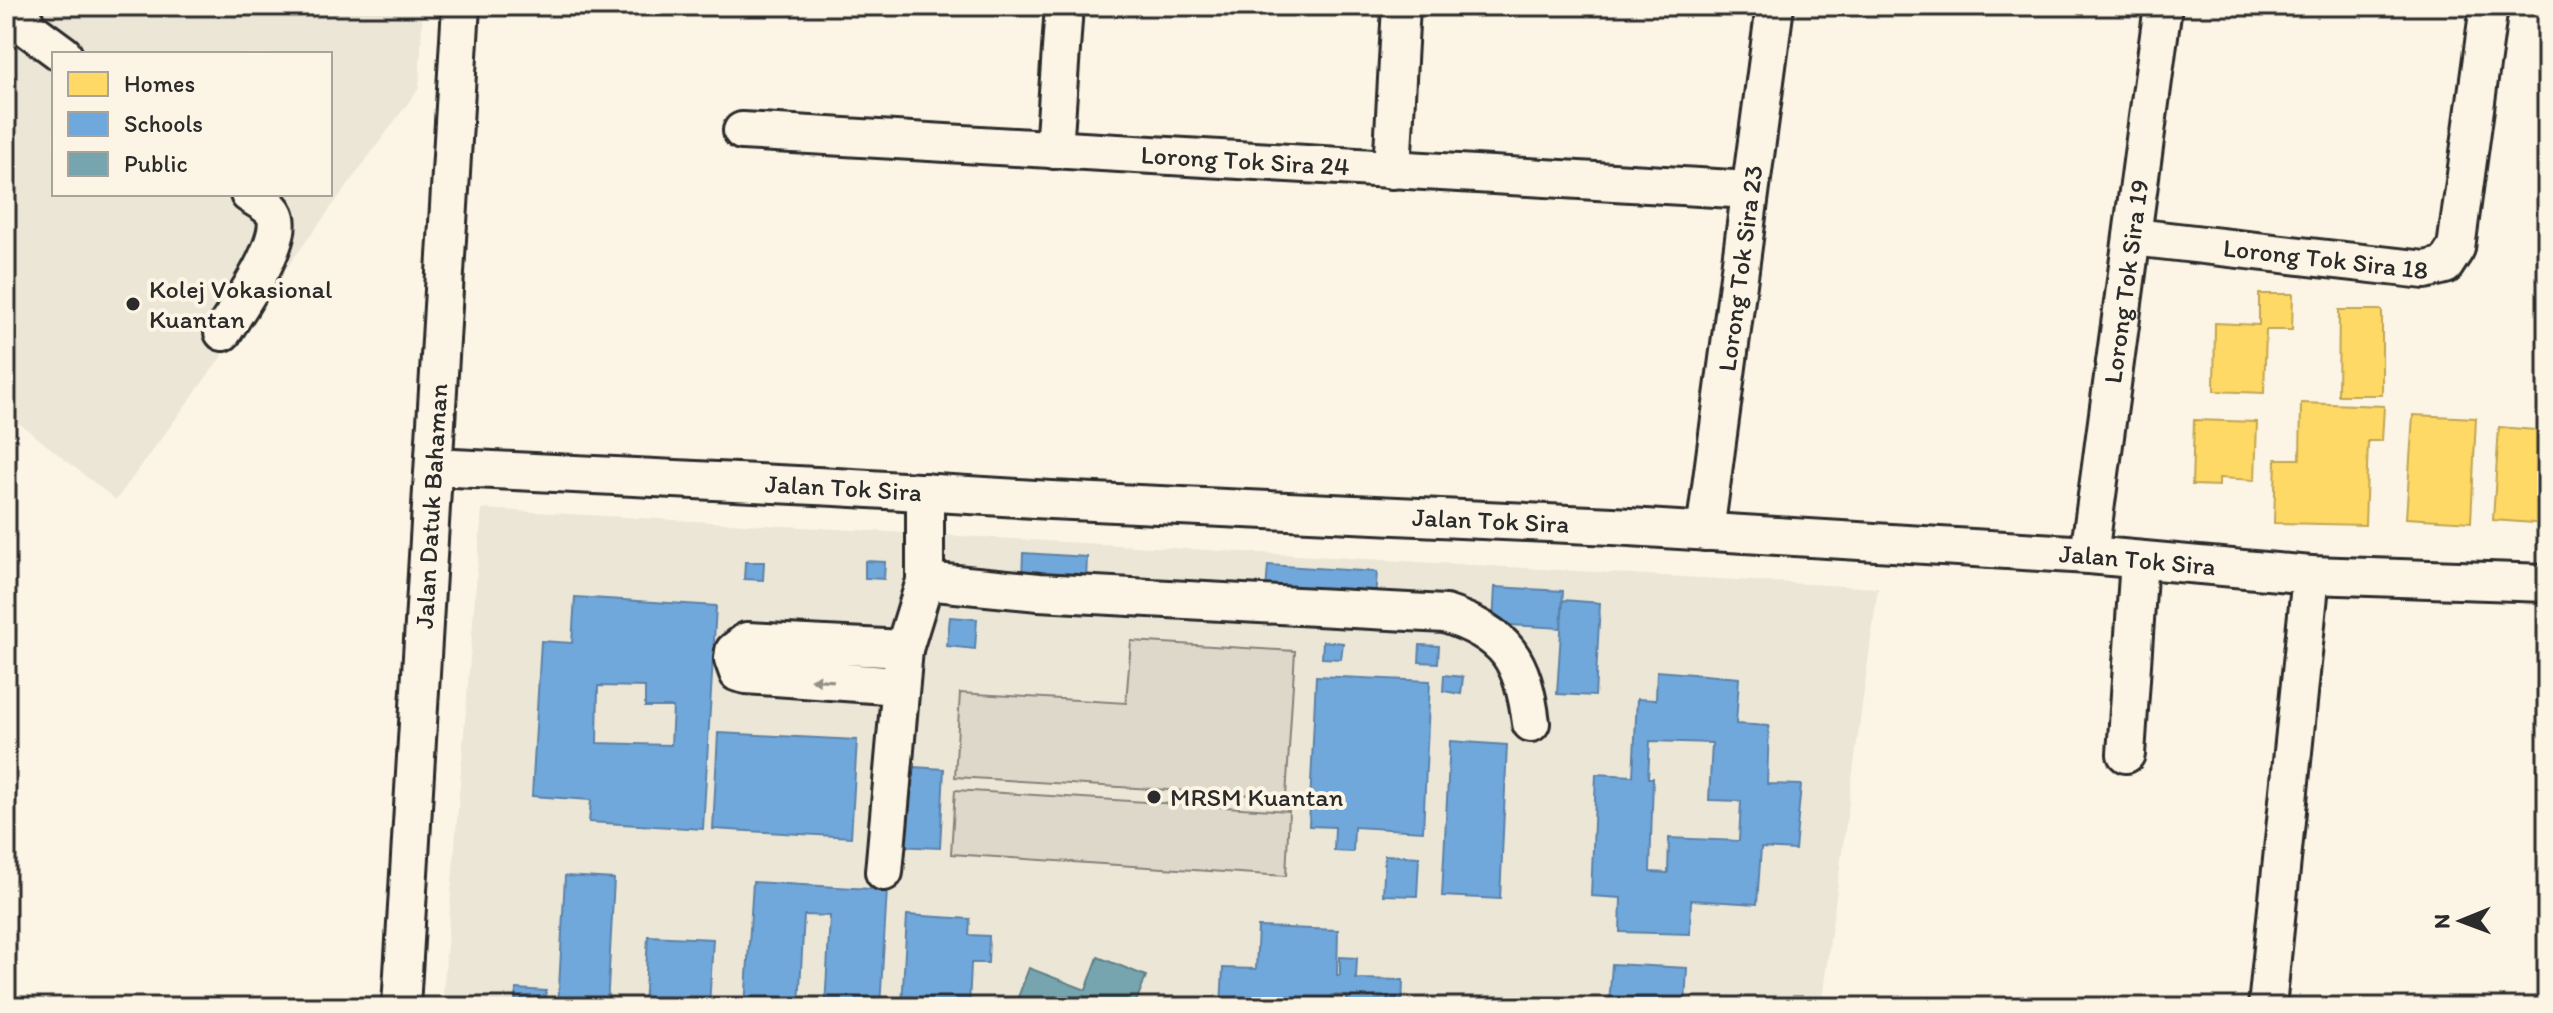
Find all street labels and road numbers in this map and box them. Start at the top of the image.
street label: Lorong Tok Sira 24 [1140,138,1351,183]
street label: Lorong Tok Sira 23 [1711,163,1770,373]
street label: Lorong Tok Sira 19 [2096,177,2155,386]
street label: Lorong Tok Sira 18 [2221,231,2430,286]
street label: Jalan Datuk Bahaman [408,382,454,630]
street label: Jalan Tok Sira [764,467,923,508]
street label: Jalan Tok Sira [1411,501,1570,540]
street label: Jalan Tok Sira [2058,537,2217,582]

